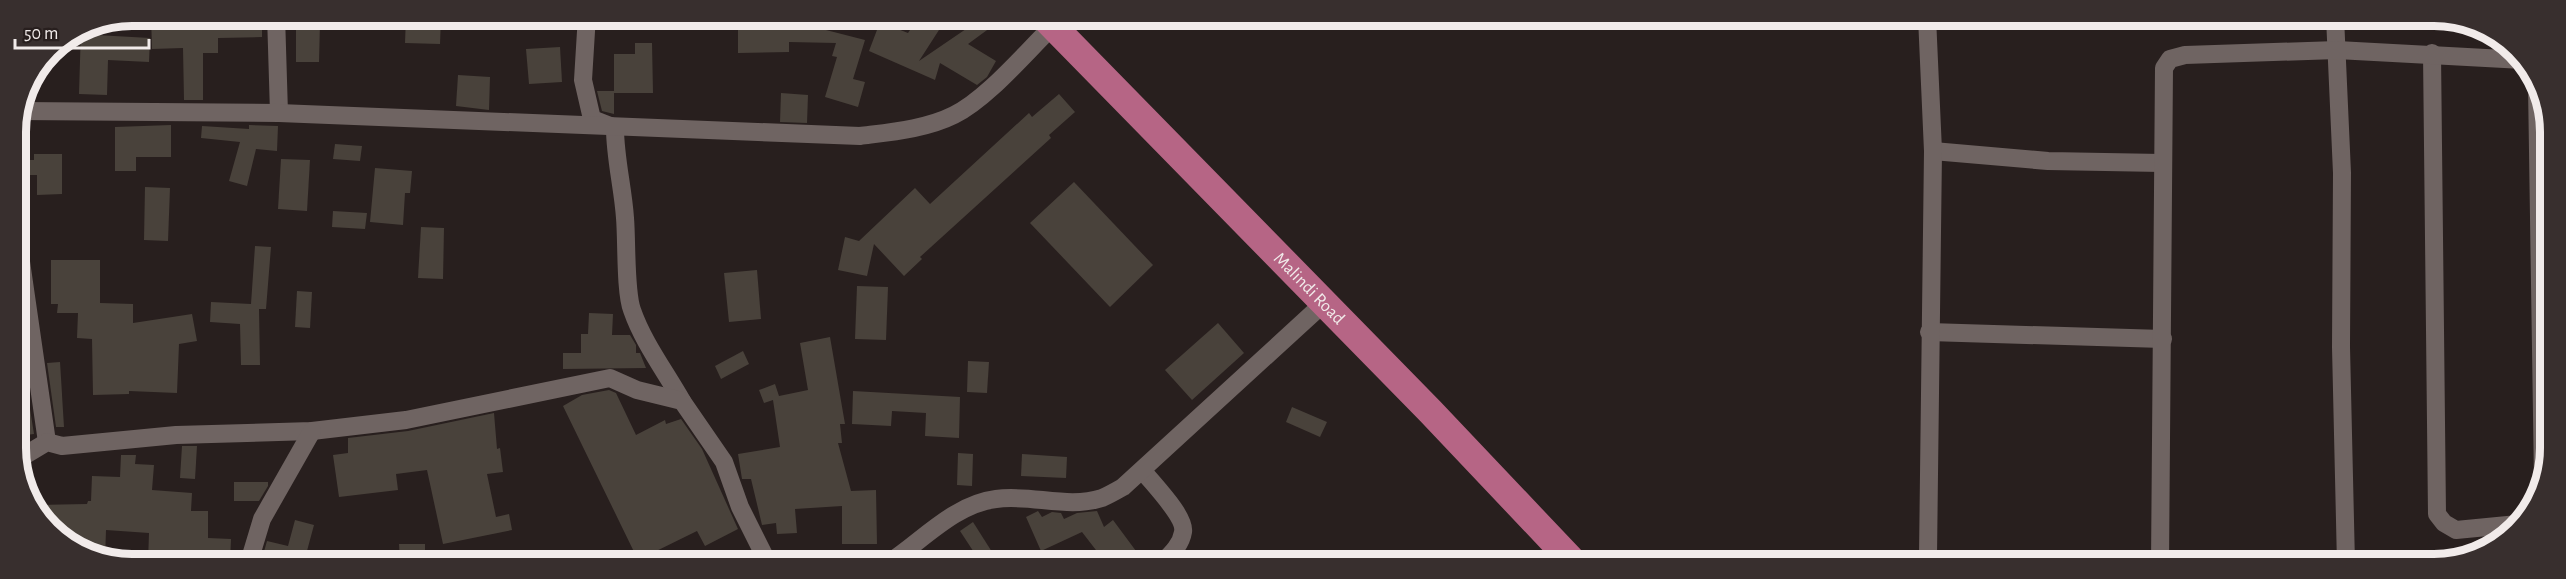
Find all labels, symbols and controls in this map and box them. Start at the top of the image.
scale bar [15,12,148,50]
text: 50 m [24,25,58,43]
street label: Malindi Road [1270,249,1348,328]

